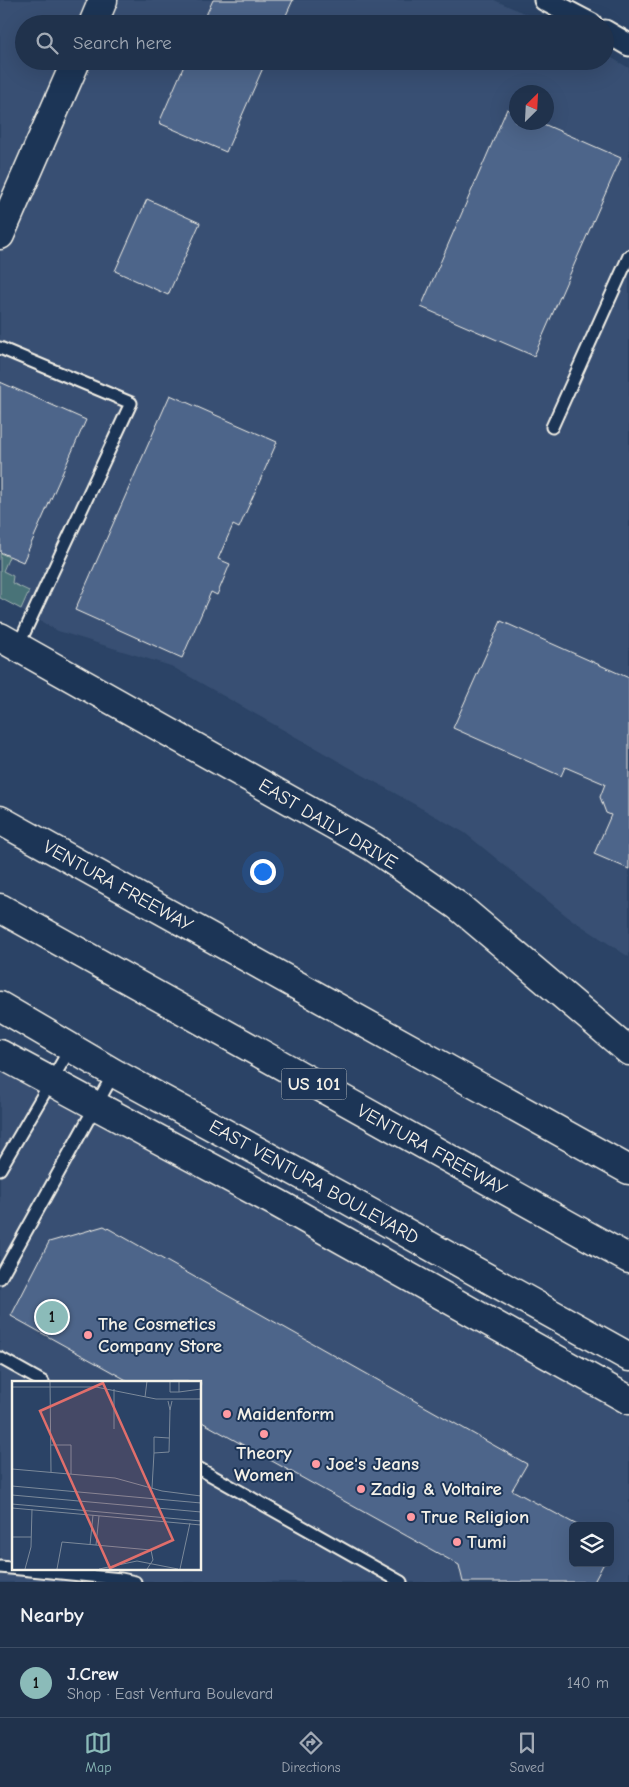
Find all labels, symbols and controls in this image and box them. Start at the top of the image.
search box [15,15,614,70]
icon: search [33,29,61,57]
text: Search here [73,32,172,54]
north arrow [509,85,554,130]
street label: EAST DAILY DRIVE [255,774,401,874]
street label: VENTURA FREEWAY [39,836,197,937]
your location [250,859,276,885]
road number: US 101 [282,1068,346,1100]
street label: VENTURA FREEWAY [353,1100,511,1201]
street label: EAST VENTURA BOULEVARD [205,1115,423,1249]
pin: 1 [36,1298,68,1336]
place label: The Cosmetics Company Store [98,1313,222,1357]
marker: The Cosmetics Company Store [82,1329,94,1341]
inset map [12,1381,201,1570]
place label: Maidenform [237,1403,334,1425]
marker: Maidenform [221,1408,233,1420]
marker: Theory Women [258,1428,270,1440]
place label: Theory Women [234,1442,294,1486]
place label: Joe's Jeans [326,1453,419,1475]
marker: Joe's Jeans [310,1458,322,1470]
place label: Zadig & Voltaire [371,1478,502,1500]
marker: Zadig & Voltaire [355,1483,367,1495]
place label: True Religion [421,1506,529,1528]
marker: True Religion [405,1511,417,1523]
map controls [569,1522,614,1567]
button: layers [569,1522,614,1567]
place label: Tumi [467,1531,507,1553]
marker: Tumi [451,1536,463,1548]
text: Nearby [20,1603,84,1627]
text: J.Crew [67,1663,119,1685]
text: 1 [33,1674,39,1692]
text: 140 m [567,1674,609,1692]
text: Shop · East Ventura Boulevard [67,1685,273,1703]
tab: Map [84,1729,112,1776]
tab: Directions [281,1729,341,1776]
tab: Saved [510,1729,545,1776]

